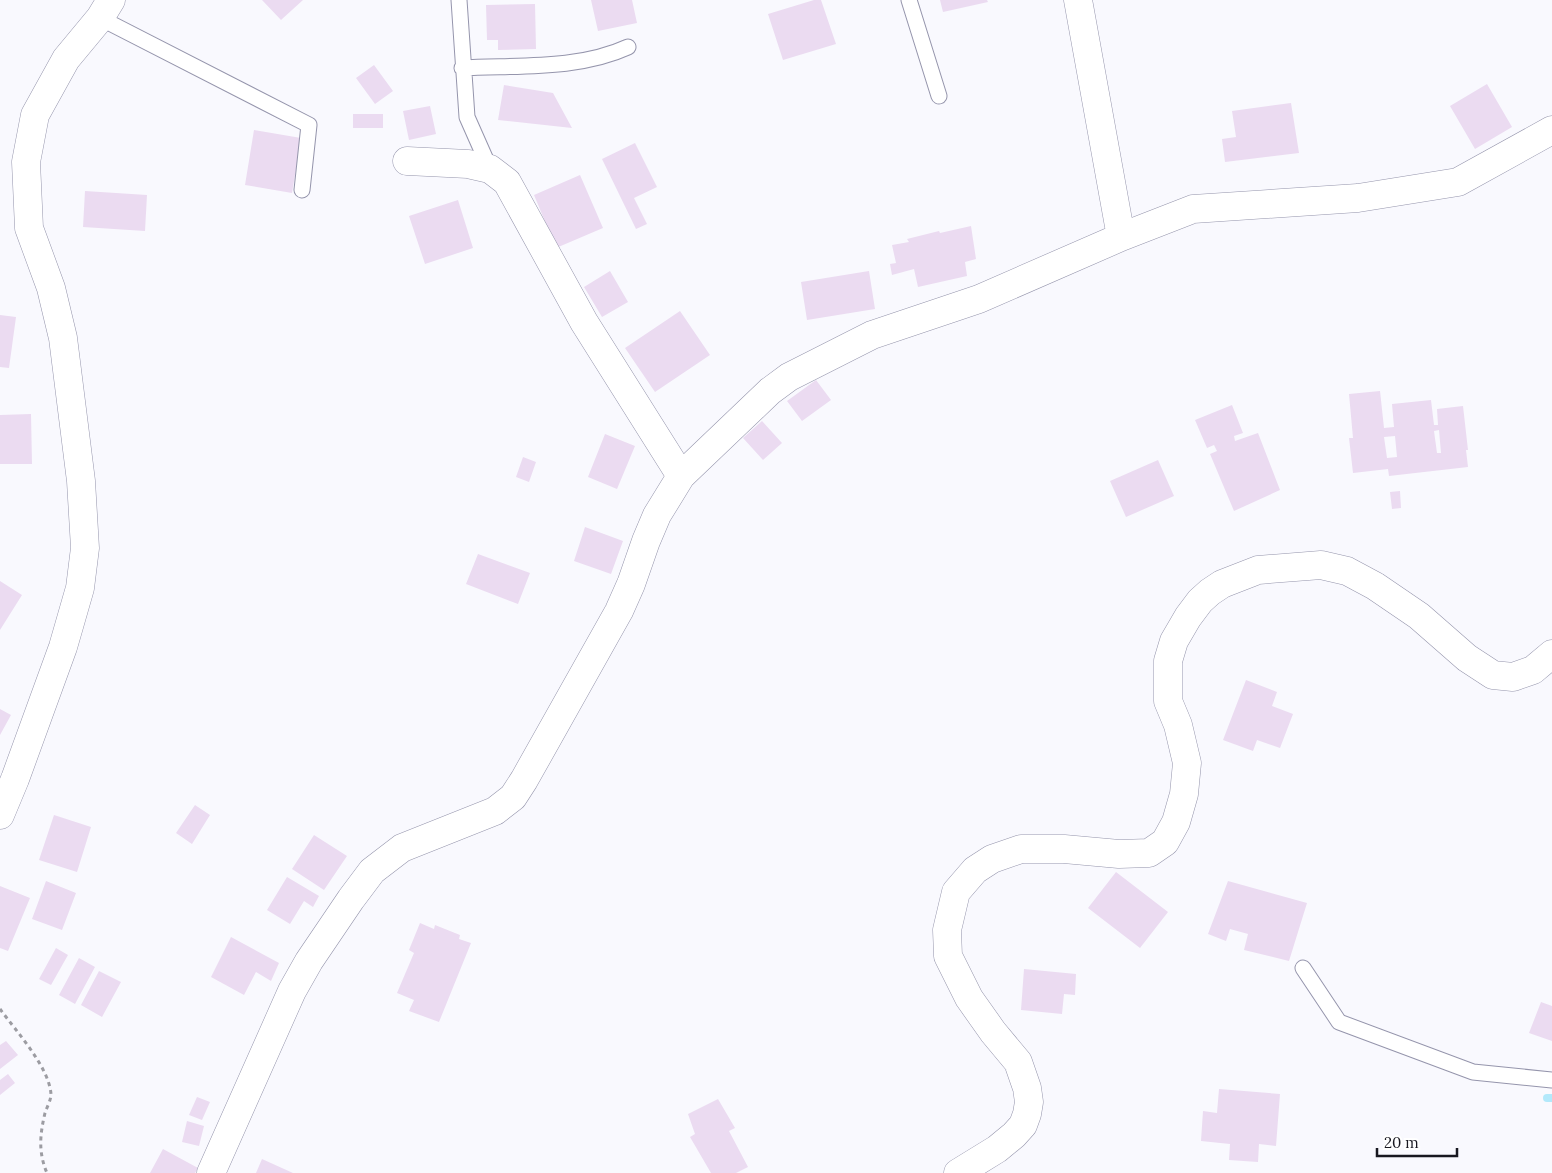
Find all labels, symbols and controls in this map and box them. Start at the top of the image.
scale bar [1377,1126,1457,1158]
text: 20 m [1384,1133,1419,1152]

